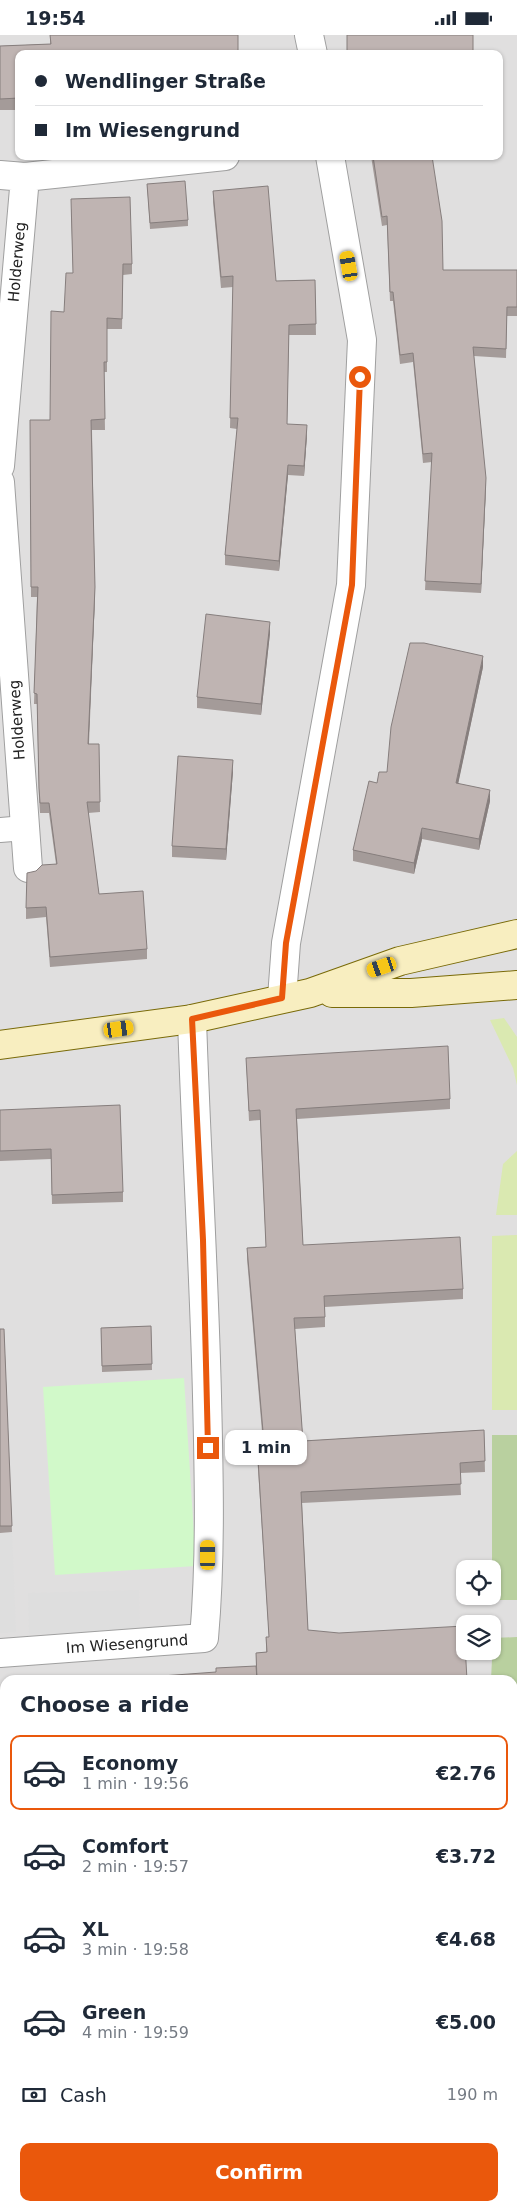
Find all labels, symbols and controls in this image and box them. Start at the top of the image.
text: 19:54 [25,7,85,29]
text: Wendlinger Straße [65,70,266,92]
text: Im Wiesengrund [65,119,240,141]
street label: Holderweg [5,221,29,303]
car [339,250,358,282]
route start [349,366,371,388]
street label: Holderweg [5,679,29,761]
car [365,955,398,979]
car [103,1019,134,1039]
callout: 1 min [226,1431,308,1465]
route end [197,1437,219,1459]
text: 1 min [241,1438,291,1457]
car [200,1540,215,1570]
map controls [456,1560,501,1660]
button: locate [456,1560,501,1605]
button: layers [456,1615,501,1660]
street label: Im Wiesengrund [65,1631,189,1657]
text: Choose a ride [20,1692,189,1717]
icon: car [22,1750,67,1795]
text: Economy [82,1752,178,1774]
text: €2.76 [436,1762,496,1784]
text: 1 min · 19:56 [82,1774,189,1793]
icon: car [22,1833,67,1878]
text: Comfort [82,1835,169,1857]
text: €3.72 [436,1845,496,1867]
text: 2 min · 19:57 [82,1857,189,1876]
icon: car [22,1916,67,1961]
text: XL [82,1918,109,1940]
text: €4.68 [436,1928,496,1950]
text: 3 min · 19:58 [82,1940,189,1959]
icon: car [22,1999,67,2044]
text: Green [82,2001,146,2023]
text: €5.00 [436,2011,496,2033]
text: 4 min · 19:59 [82,2023,189,2042]
icon: cash [20,2081,48,2109]
text: Cash [60,2084,107,2106]
text: 190 m [447,2085,498,2104]
button: Confirm [20,2143,498,2201]

